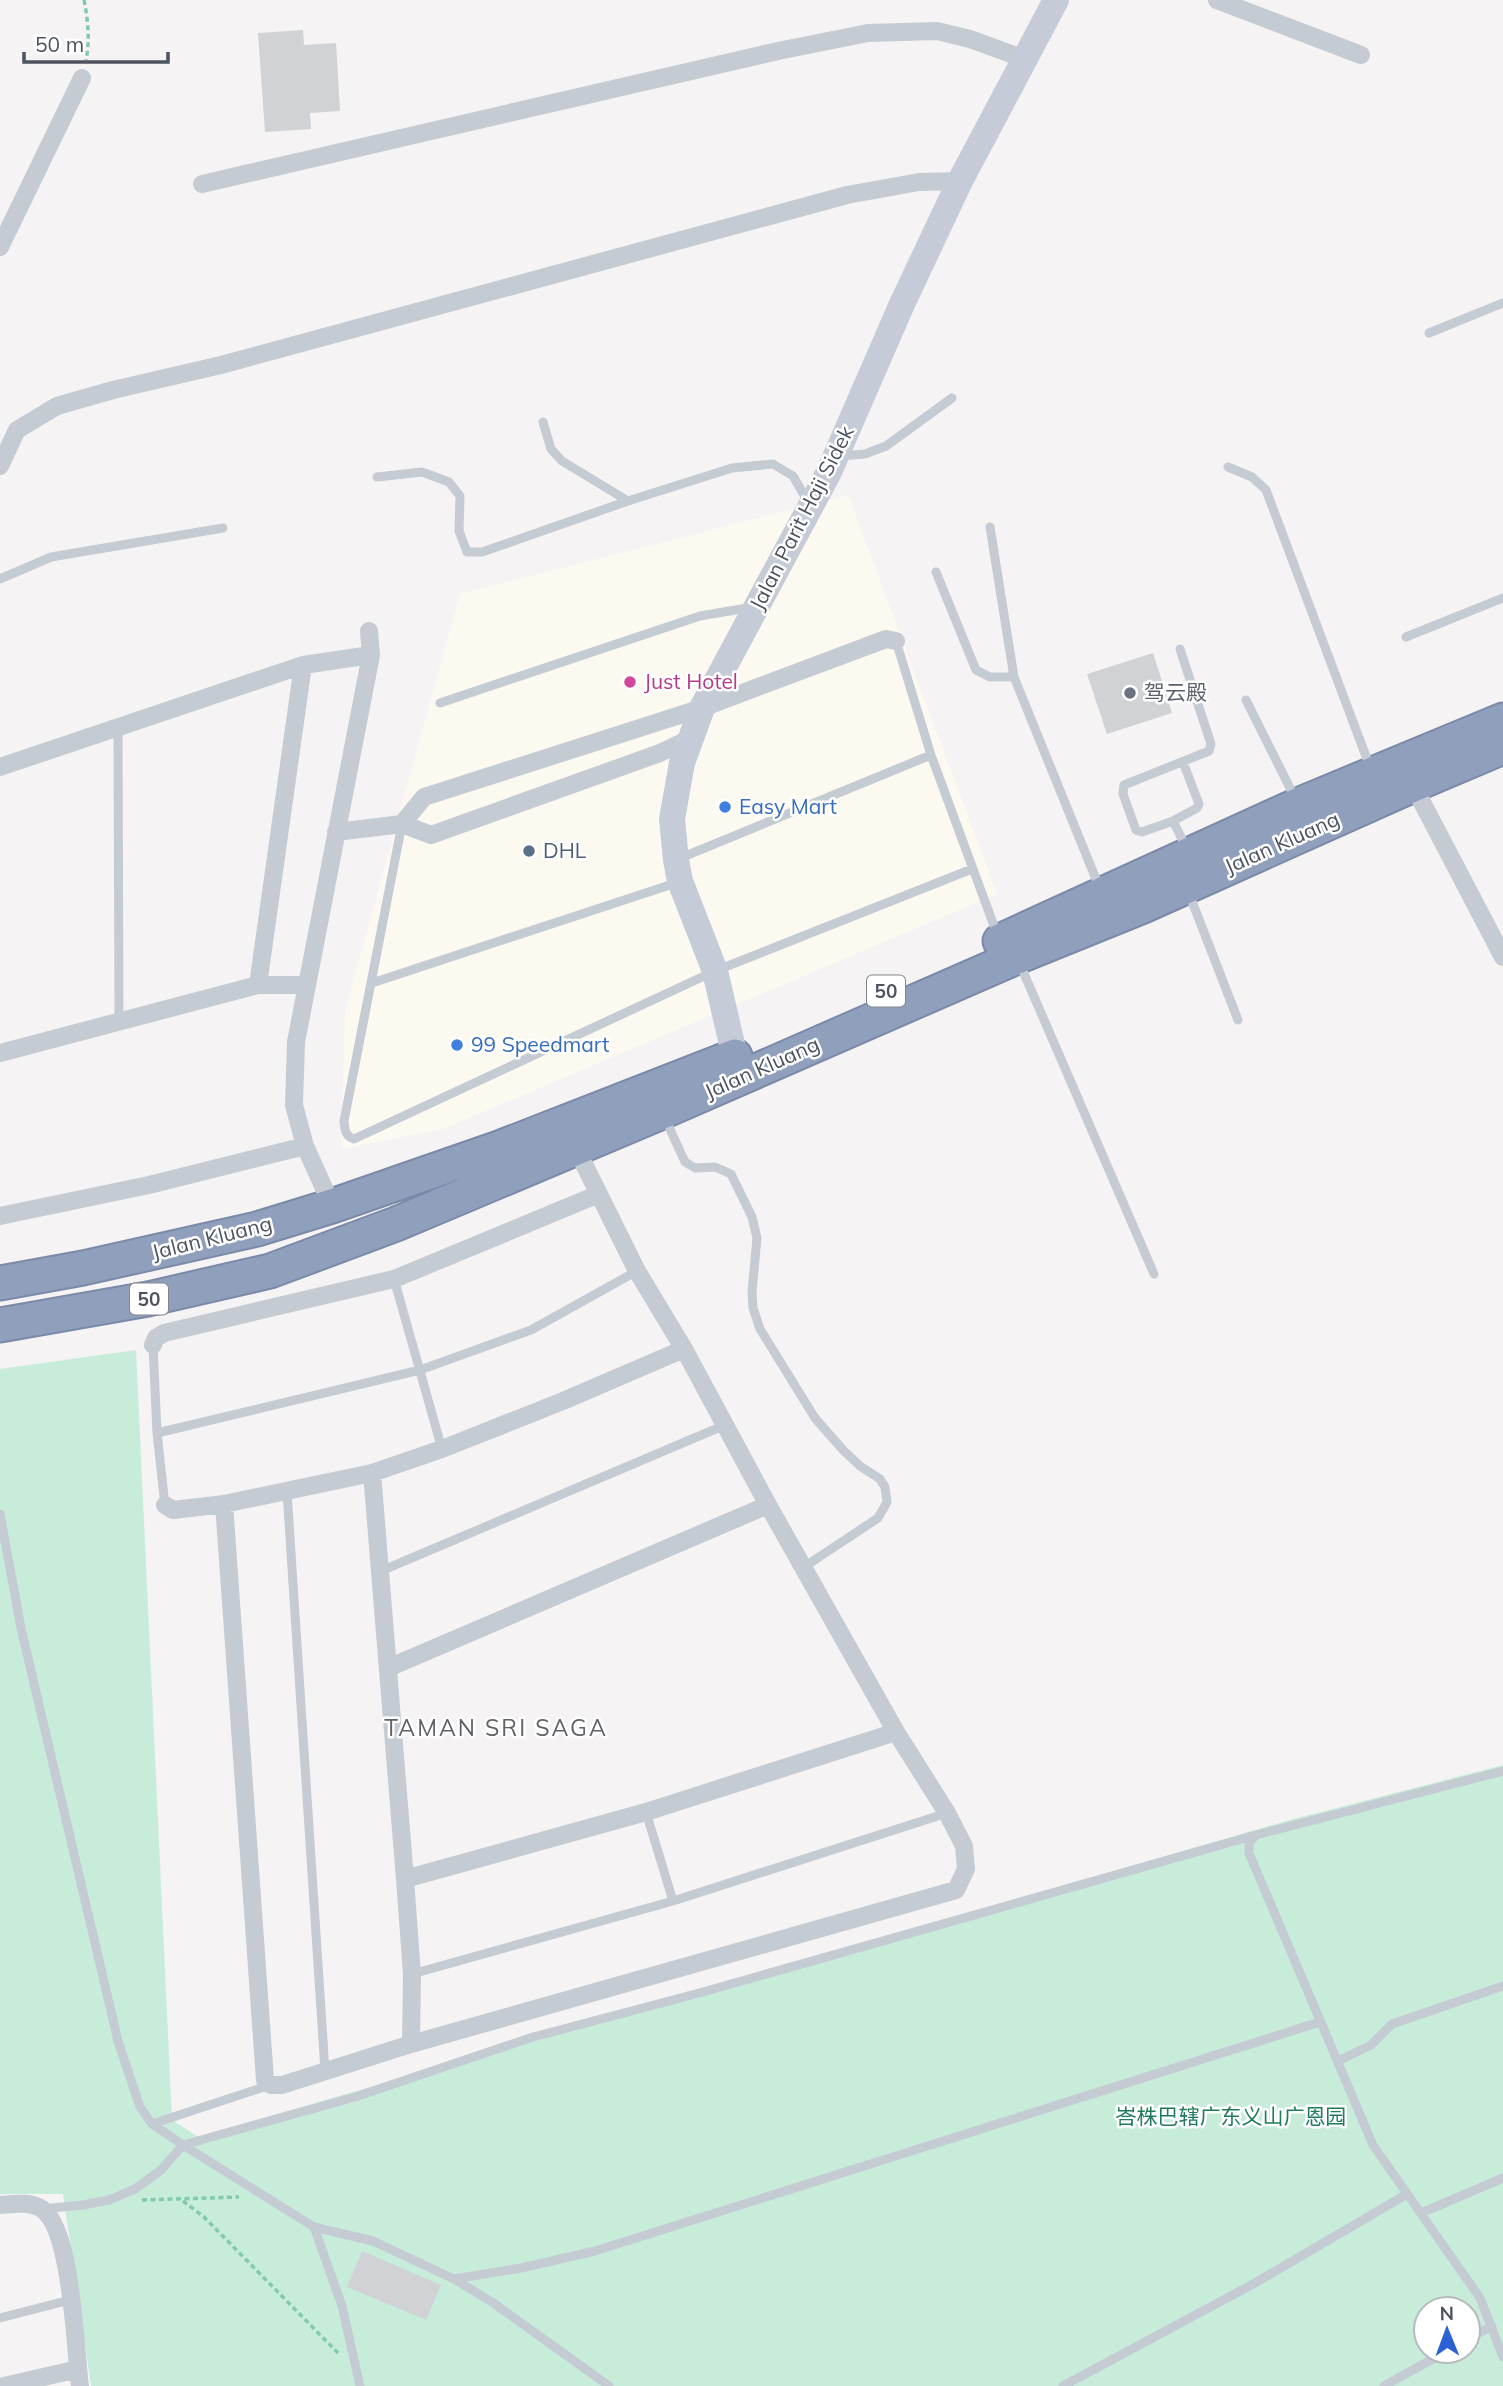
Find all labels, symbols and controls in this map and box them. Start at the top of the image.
scale bar [24,21,168,65]
text: 50 m [35,31,84,57]
street label: Jalan Parit Haji Sidek [743,421,859,614]
place label: Just Hotel [644,668,738,694]
marker: Just Hotel [622,674,638,690]
place label: 驾云殿 [1144,679,1207,705]
marker: 驾云殿 [1122,685,1138,701]
place label: Easy Mart [739,793,837,819]
marker: Easy Mart [717,799,733,815]
street label: Jalan Kluang [1220,805,1343,879]
place label: DHL [543,837,587,863]
marker: DHL [521,843,537,859]
road number: 50 [867,976,905,1007]
street label: Jalan Kluang [700,1030,823,1104]
place label: 99 Speedmart [471,1031,609,1057]
marker: 99 Speedmart [449,1037,465,1053]
street label: Jalan Kluang [149,1210,275,1265]
road number: 50 [130,1284,168,1315]
district label: TAMAN SRI SAGA [384,1713,608,1742]
park label: 峇株巴辖广东义山广恩园 [1116,2103,1347,2129]
north arrow [1412,2295,1482,2365]
text: N [1439,2301,1454,2325]

